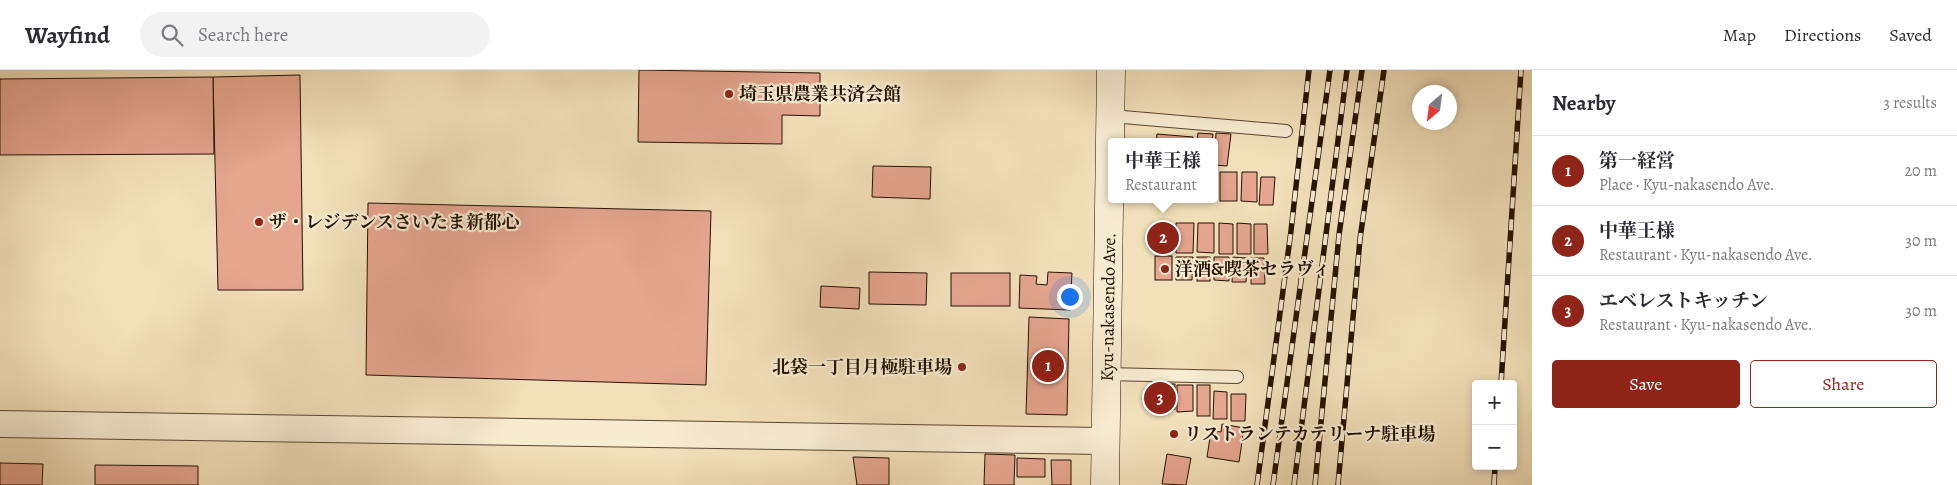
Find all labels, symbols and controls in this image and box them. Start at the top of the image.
search box [140,12,490,57]
text: Wayfind [25,19,110,51]
icon: search [158,21,186,49]
text: Search here [198,22,288,48]
text: Map [1723,23,1756,47]
text: Directions [1784,23,1861,47]
text: Saved [1889,23,1932,47]
place label: 埼玉県農業共済会館 [739,82,901,106]
north arrow [1412,85,1457,130]
marker: 埼玉県農業共済会館 [723,88,735,100]
text: Nearby [1552,89,1615,117]
text: 3 results [1883,92,1937,114]
popup [1108,138,1218,203]
text: 中華王様 [1125,148,1201,174]
text: 第一経営 [1599,148,1675,174]
text: 1 [1565,160,1571,182]
text: 20 m [1904,160,1937,182]
text: Restaurant [1125,174,1197,196]
text: Place · Kyu-nakasendo Ave. [1599,174,1775,196]
place label: ザ・レジデンスさいたま新都心 [269,210,520,234]
marker: ザ・レジデンスさいたま新都心 [253,216,265,228]
text: 中華王様 [1599,218,1675,244]
pin: 2 [1147,219,1179,257]
text: 2 [1564,230,1572,252]
text: 30 m [1905,230,1937,252]
street label: Kyu-nakasendo Ave. [1095,232,1121,382]
text: Restaurant · Kyu-nakasendo Ave. [1599,244,1813,266]
place label: 洋酒&喫茶セラヴィ [1175,257,1331,281]
marker: 洋酒&喫茶セラヴィ [1159,263,1171,275]
your location [1057,284,1083,310]
text: エベレストキッチン [1599,288,1768,314]
text: 3 [1565,300,1571,322]
text: 30 m [1905,300,1937,322]
text: Restaurant · Kyu-nakasendo Ave. [1599,314,1813,336]
pin: 1 [1032,347,1064,385]
place label: 北袋一丁目月極駐車場 [772,355,952,379]
button: Save [1552,360,1740,408]
button: Share [1750,360,1937,408]
marker: 北袋一丁目月極駐車場 [956,361,968,373]
pin: 3 [1144,379,1176,417]
map controls [1472,380,1517,470]
button: + [1472,380,1517,425]
place label: リストランテカテリーナ駐車場 [1184,422,1435,446]
button: − [1472,425,1517,470]
marker: リストランテカテリーナ駐車場 [1168,428,1180,440]

